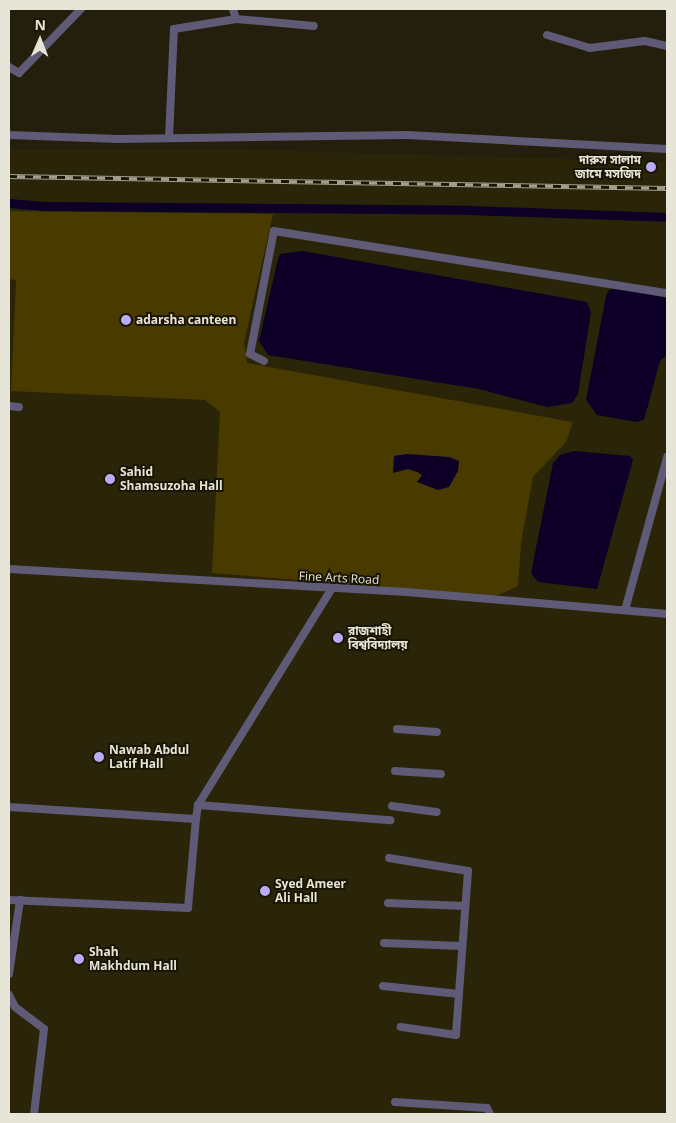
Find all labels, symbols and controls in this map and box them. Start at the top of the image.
north arrow [15,15,65,65]
text: N [34,15,46,34]
place label: দারুস সালাম জামে মসজিদ [575,153,641,181]
marker: দারুস সালাম জামে মসজিদ [645,161,657,173]
place label: adarsha canteen [136,313,236,327]
marker: adarsha canteen [120,314,132,326]
place label: Sahid Shamsuzoha Hall [120,465,223,493]
marker: Sahid Shamsuzoha Hall [104,473,116,485]
street label: Fine Arts Road [298,569,380,587]
place label: রাজশাহী বিশ্ববিদ্যালয় [348,624,408,652]
marker: রাজশাহী বিশ্ববিদ্যালয় [332,632,344,644]
place label: Nawab Abdul Latif Hall [109,743,189,771]
marker: Nawab Abdul Latif Hall [93,751,105,763]
place label: Syed Ameer Ali Hall [275,877,346,905]
marker: Syed Ameer Ali Hall [259,885,271,897]
place label: Shah Makhdum Hall [89,945,177,973]
marker: Shah Makhdum Hall [73,953,85,965]

